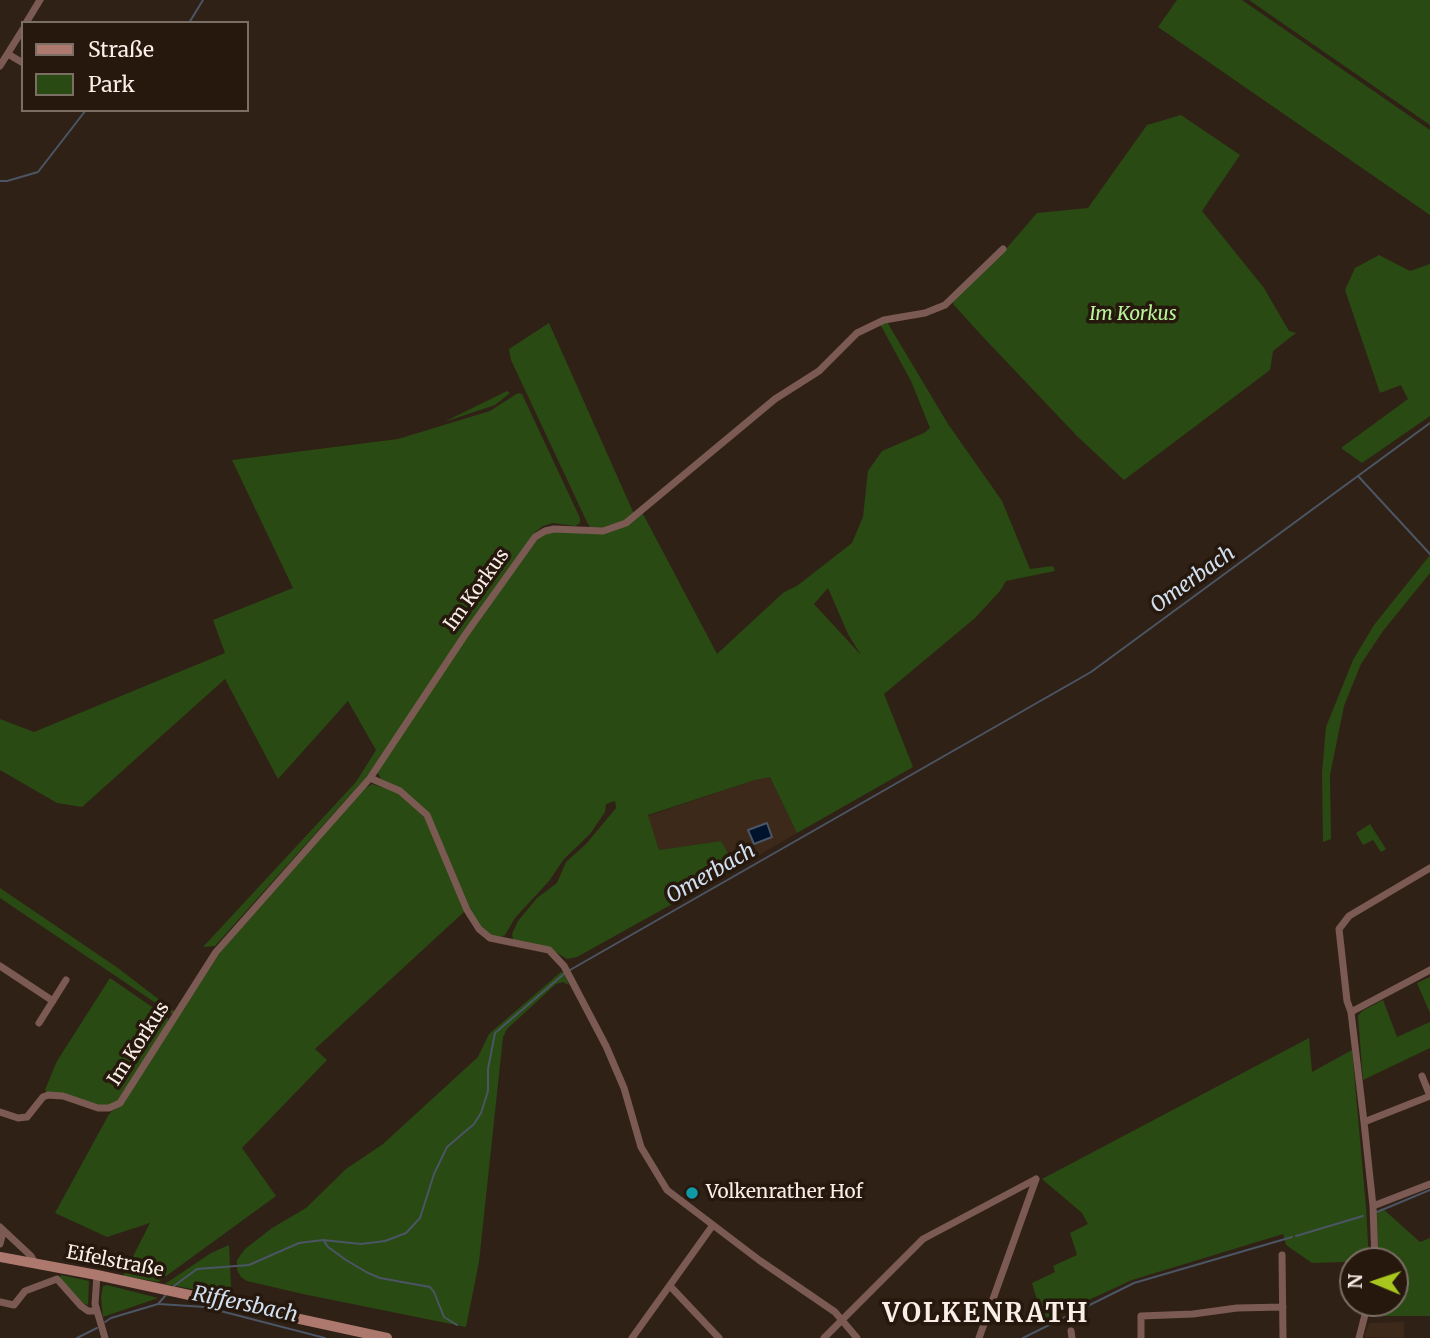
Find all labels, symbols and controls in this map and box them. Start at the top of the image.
legend [21,21,248,112]
text: Straße [88,36,154,63]
text: Park [88,71,135,98]
park label: Im Korkus [1089,304,1177,326]
water label: Omerbach [1146,541,1240,619]
street label: Im Korkus [440,545,514,635]
water label: Omerbach [662,838,760,910]
street label: Im Korkus [103,998,175,1090]
place label: Volkenrather Hof [706,1182,863,1204]
marker: Volkenrather Hof [684,1185,700,1201]
street label: Eifelstraße [64,1241,166,1283]
north arrow [1339,1247,1409,1317]
text: N [1343,1273,1367,1289]
water label: Riffersbach [190,1282,300,1328]
district label: VOLKENRATH [884,1299,1088,1331]

